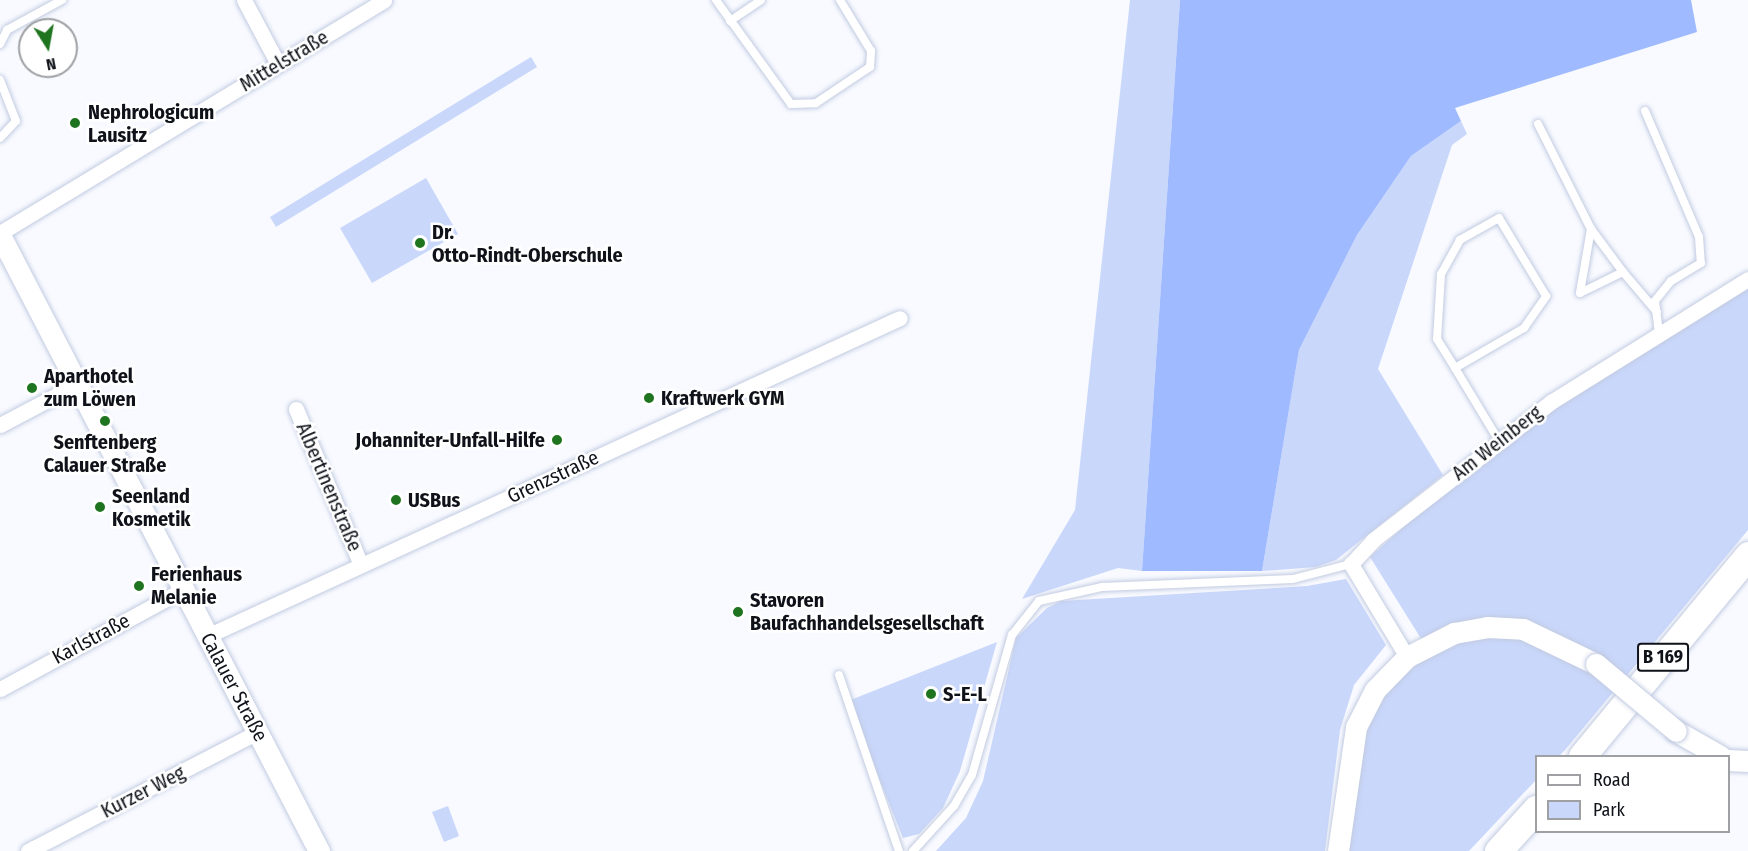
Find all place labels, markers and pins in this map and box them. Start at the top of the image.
place label: Nephrologicum Lausitz [88,100,214,147]
marker: Nephrologicum Lausitz [66,114,84,132]
place label: Dr. Otto-Rindt-Oberschule [432,220,623,267]
marker: Dr. Otto-Rindt-Oberschule [413,236,427,250]
place label: Aparthotel zum Löwen [44,365,136,412]
marker: Aparthotel zum Löwen [25,381,39,395]
place label: Kraftwerk GYM [661,386,784,410]
marker: Kraftwerk GYM [642,391,656,405]
marker: Senftenberg Calauer Straße [98,414,112,428]
place label: Johanniter-Unfall-Hilfe [355,428,545,452]
place label: Senftenberg Calauer Straße [44,430,166,477]
marker: Johanniter-Unfall-Hilfe [550,433,564,447]
place label: Seenland Kosmetik [112,484,190,531]
place label: USBus [408,488,460,512]
marker: USBus [389,493,403,507]
marker: Seenland Kosmetik [93,500,107,514]
place label: Ferienhaus Melanie [151,562,242,609]
marker: Ferienhaus Melanie [132,579,146,593]
place label: Stavoren Baufachhandelsgesellschaft [750,588,984,635]
marker: Stavoren Baufachhandelsgesellschaft [731,605,745,619]
place label: S-E-L [943,682,987,706]
marker: S-E-L [924,687,938,701]

